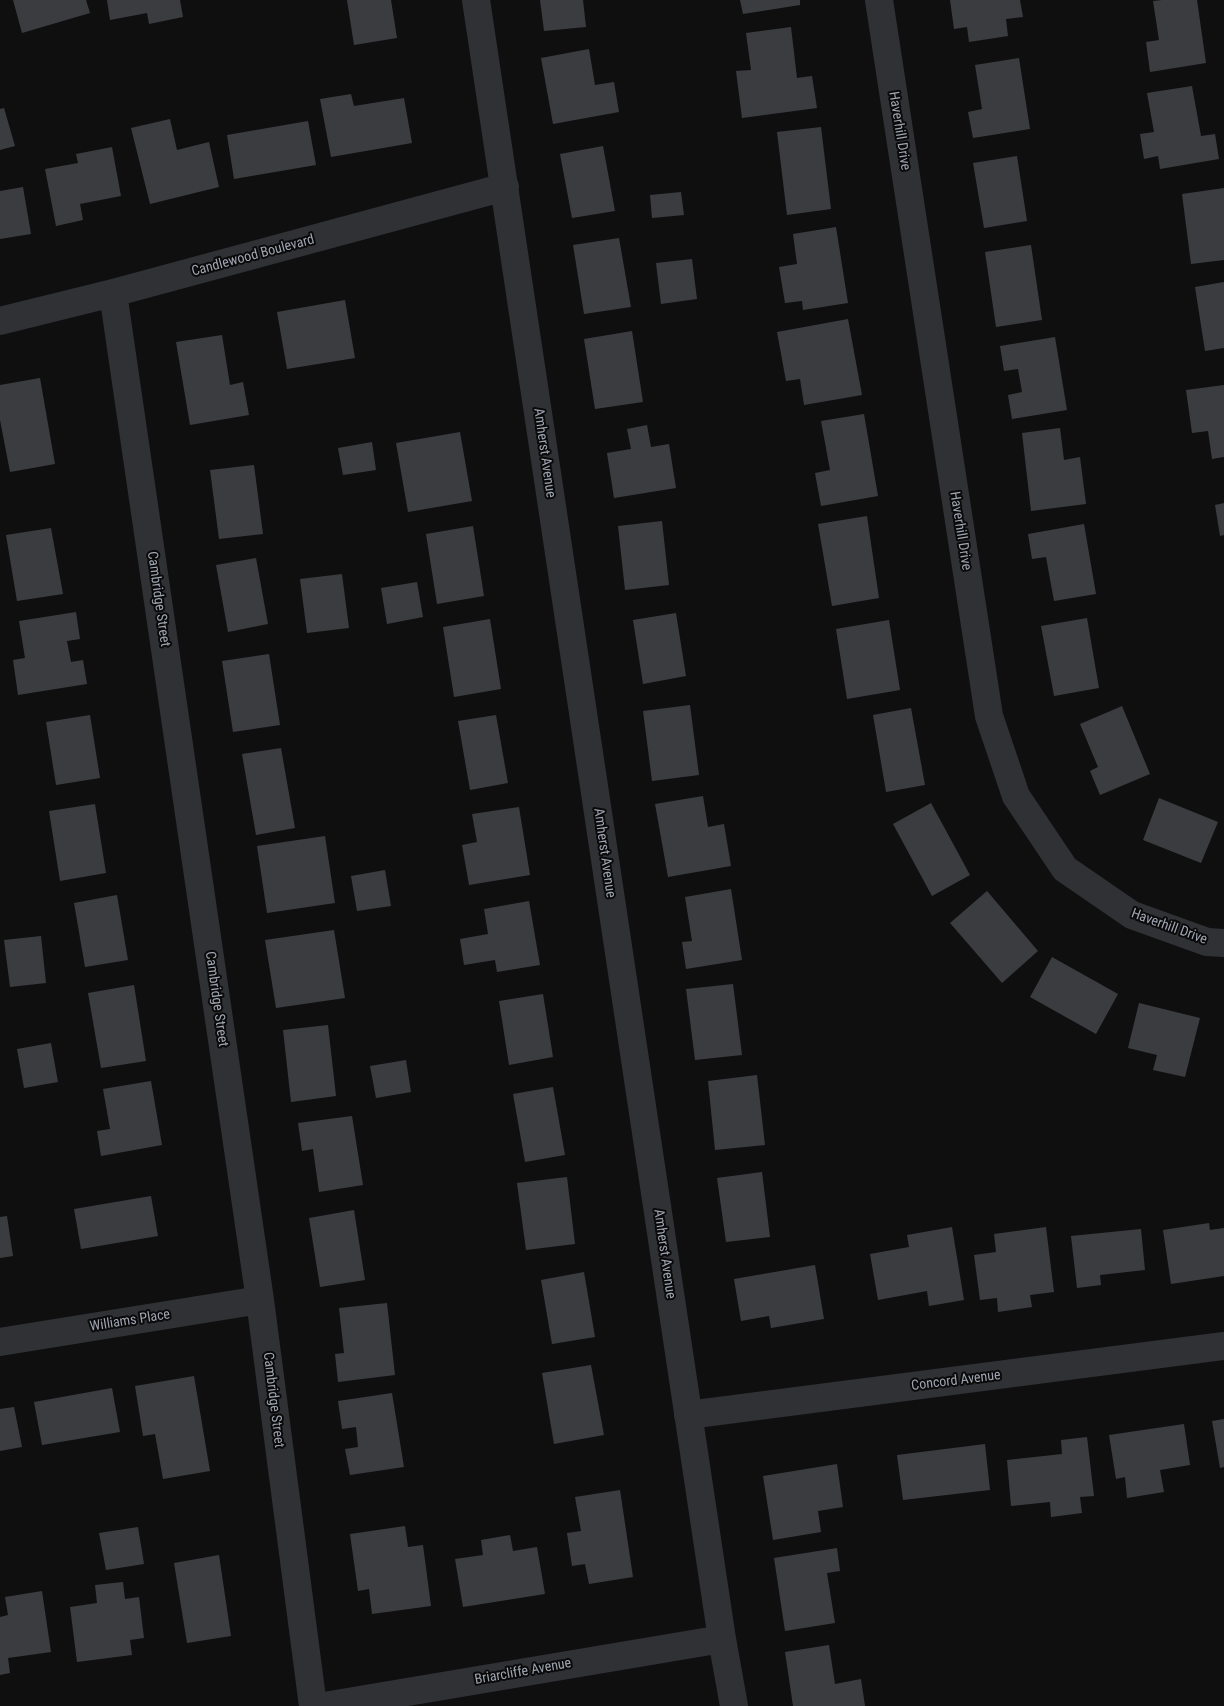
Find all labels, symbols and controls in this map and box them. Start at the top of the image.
street label: Haverhill Drive [884,90,914,172]
street label: Candlewood Boulevard [190,232,316,280]
street label: Amherst Avenue [529,407,559,499]
street label: Haverhill Drive [945,490,975,572]
street label: Cambridge Street [143,550,173,648]
street label: Amherst Avenue [589,807,619,899]
street label: Haverhill Drive [1129,906,1209,948]
street label: Cambridge Street [201,950,231,1048]
street label: Amherst Avenue [649,1208,679,1300]
street label: Williams Place [89,1306,171,1336]
street label: Cambridge Street [259,1351,287,1449]
street label: Concord Avenue [910,1367,1002,1395]
street label: Briarcliffe Avenue [473,1655,573,1689]

